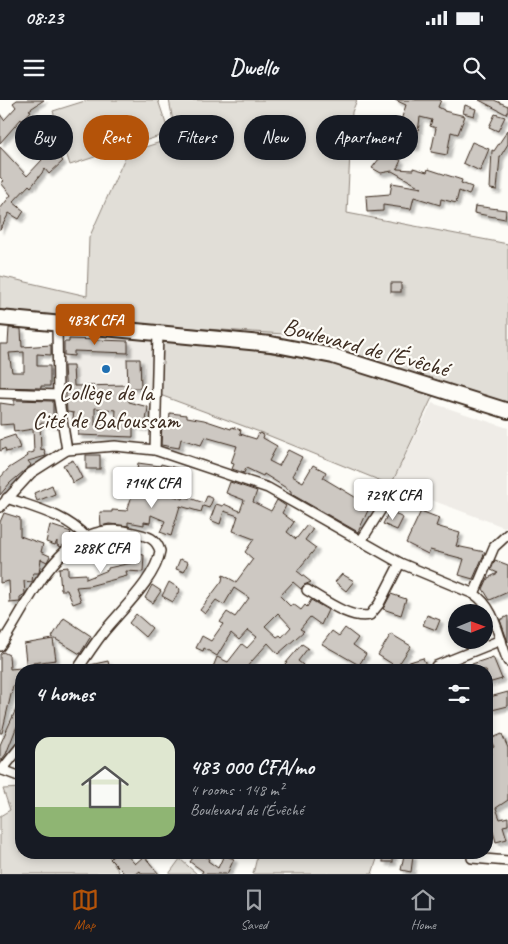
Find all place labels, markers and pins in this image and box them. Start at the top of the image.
pin: 483K CFA [43,304,147,346]
marker: Collège de la Cité de Bafoussam [100,363,112,375]
place label: Collège de la Cité de Bafoussam [32,377,181,435]
pin: 714K CFA [100,466,204,509]
pin: 729K CFA [341,478,445,521]
pin: 288K CFA [49,532,153,574]

